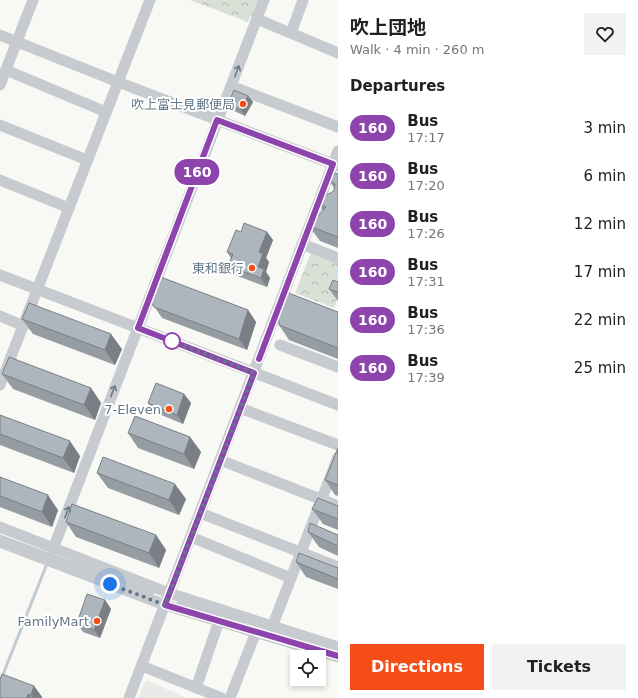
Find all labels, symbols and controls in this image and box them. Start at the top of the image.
button: heart [584,13,626,55]
text: 吹上団地 [350,16,426,38]
text: Walk · 4 min · 260 m [350,42,484,57]
one-way arrow [233,66,241,78]
text: Departures [350,77,445,95]
place label: 吹上富士見郵便局 [131,97,235,112]
marker: 吹上富士見郵便局 [238,99,248,109]
text: Bus [407,112,438,130]
text: 3 min [583,119,626,137]
text: 160 [358,120,387,136]
text: 17:17 [407,130,445,145]
line badge: 160 [174,159,220,185]
text: Bus [407,160,438,178]
text: 160 [182,164,212,180]
text: 6 min [583,167,626,185]
text: 160 [358,168,387,184]
text: 17:20 [407,178,445,193]
text: Bus [407,208,438,226]
text: 12 min [574,215,626,233]
text: 160 [358,216,387,232]
text: 17:26 [407,226,445,241]
text: Bus [407,256,438,274]
place label: 東和銀行 [192,261,244,276]
marker: 東和銀行 [247,263,257,273]
text: 17 min [574,263,626,281]
text: 160 [358,264,387,280]
text: 17:31 [407,274,445,289]
text: Bus [407,304,438,322]
text: 22 min [574,311,626,329]
text: 160 [358,312,387,328]
text: 17:36 [407,322,445,337]
unlabelled marker [163,332,181,350]
text: Bus [407,352,438,370]
text: 25 min [574,359,626,377]
text: 160 [358,360,387,376]
text: 17:39 [407,370,445,385]
one-way arrow [110,385,118,397]
place label: 7-Eleven [104,402,161,417]
marker: 7-Eleven [164,404,174,414]
one-way arrow [63,507,71,519]
your location [100,574,120,594]
place label: FamilyMart [18,614,89,629]
marker: FamilyMart [92,616,102,626]
button: Directions [350,644,484,690]
button: Tickets [492,644,626,690]
map controls [290,650,326,686]
button: locate [290,650,326,686]

